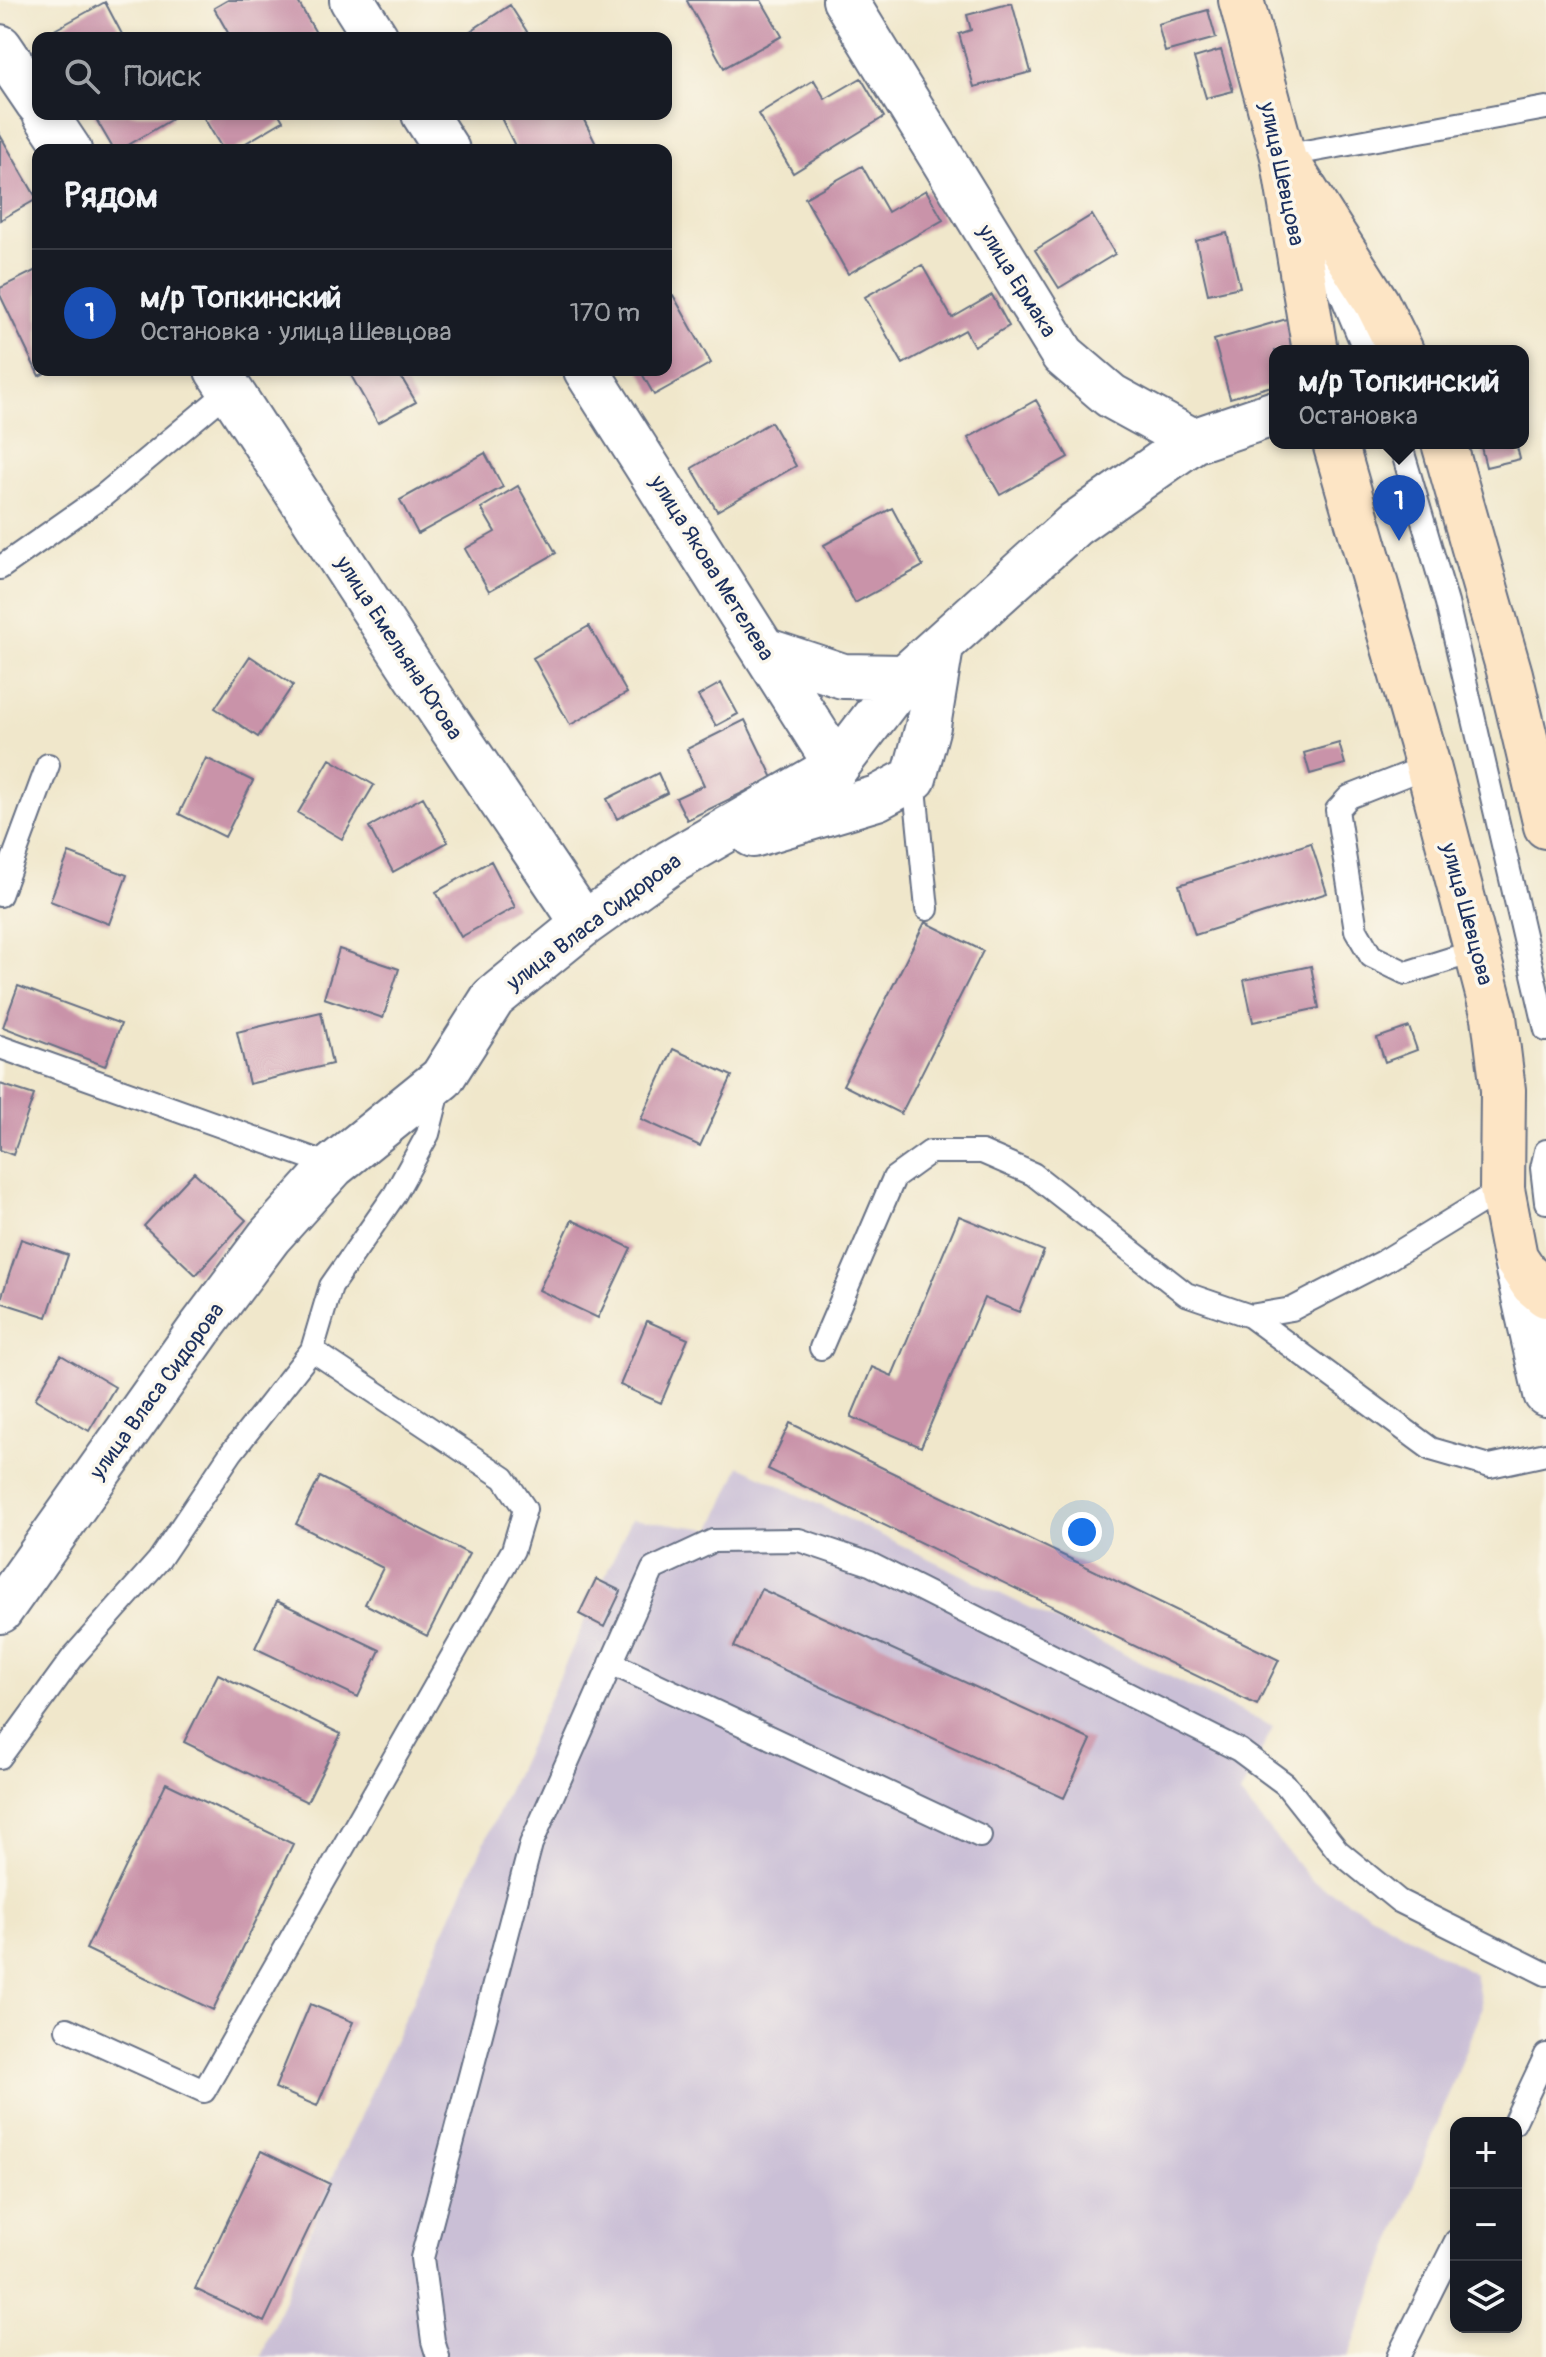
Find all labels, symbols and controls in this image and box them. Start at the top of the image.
search box [32,32,672,120]
icon: search [60,54,104,98]
text: Поиск [124,58,202,95]
street label: улица Шевцова [1253,99,1311,248]
text: Рядом [64,175,158,218]
street label: улица Ермака [971,219,1063,343]
text: м/р Топкинский [140,279,342,316]
text: 1 [85,297,95,329]
text: 170 m [570,297,640,329]
text: Остановка · улица Шевцова [140,316,452,348]
popup [1269,345,1529,449]
text: м/р Топкинский [1298,363,1500,400]
text: Остановка [1298,400,1418,432]
street label: улица Якова Метелева [643,469,780,666]
pin: 1 [1373,475,1425,541]
street label: улица Емельяна Югова [329,550,469,745]
street label: улица Шевцова [1434,839,1499,988]
street label: улица Власа Сидорова [500,847,687,997]
street label: улица Власа Сидорова [83,1297,231,1486]
your location [1062,1512,1102,1552]
map controls [1450,2117,1522,2333]
button: + [1450,2117,1522,2189]
button: − [1450,2189,1522,2261]
button: layers [1450,2261,1522,2333]

